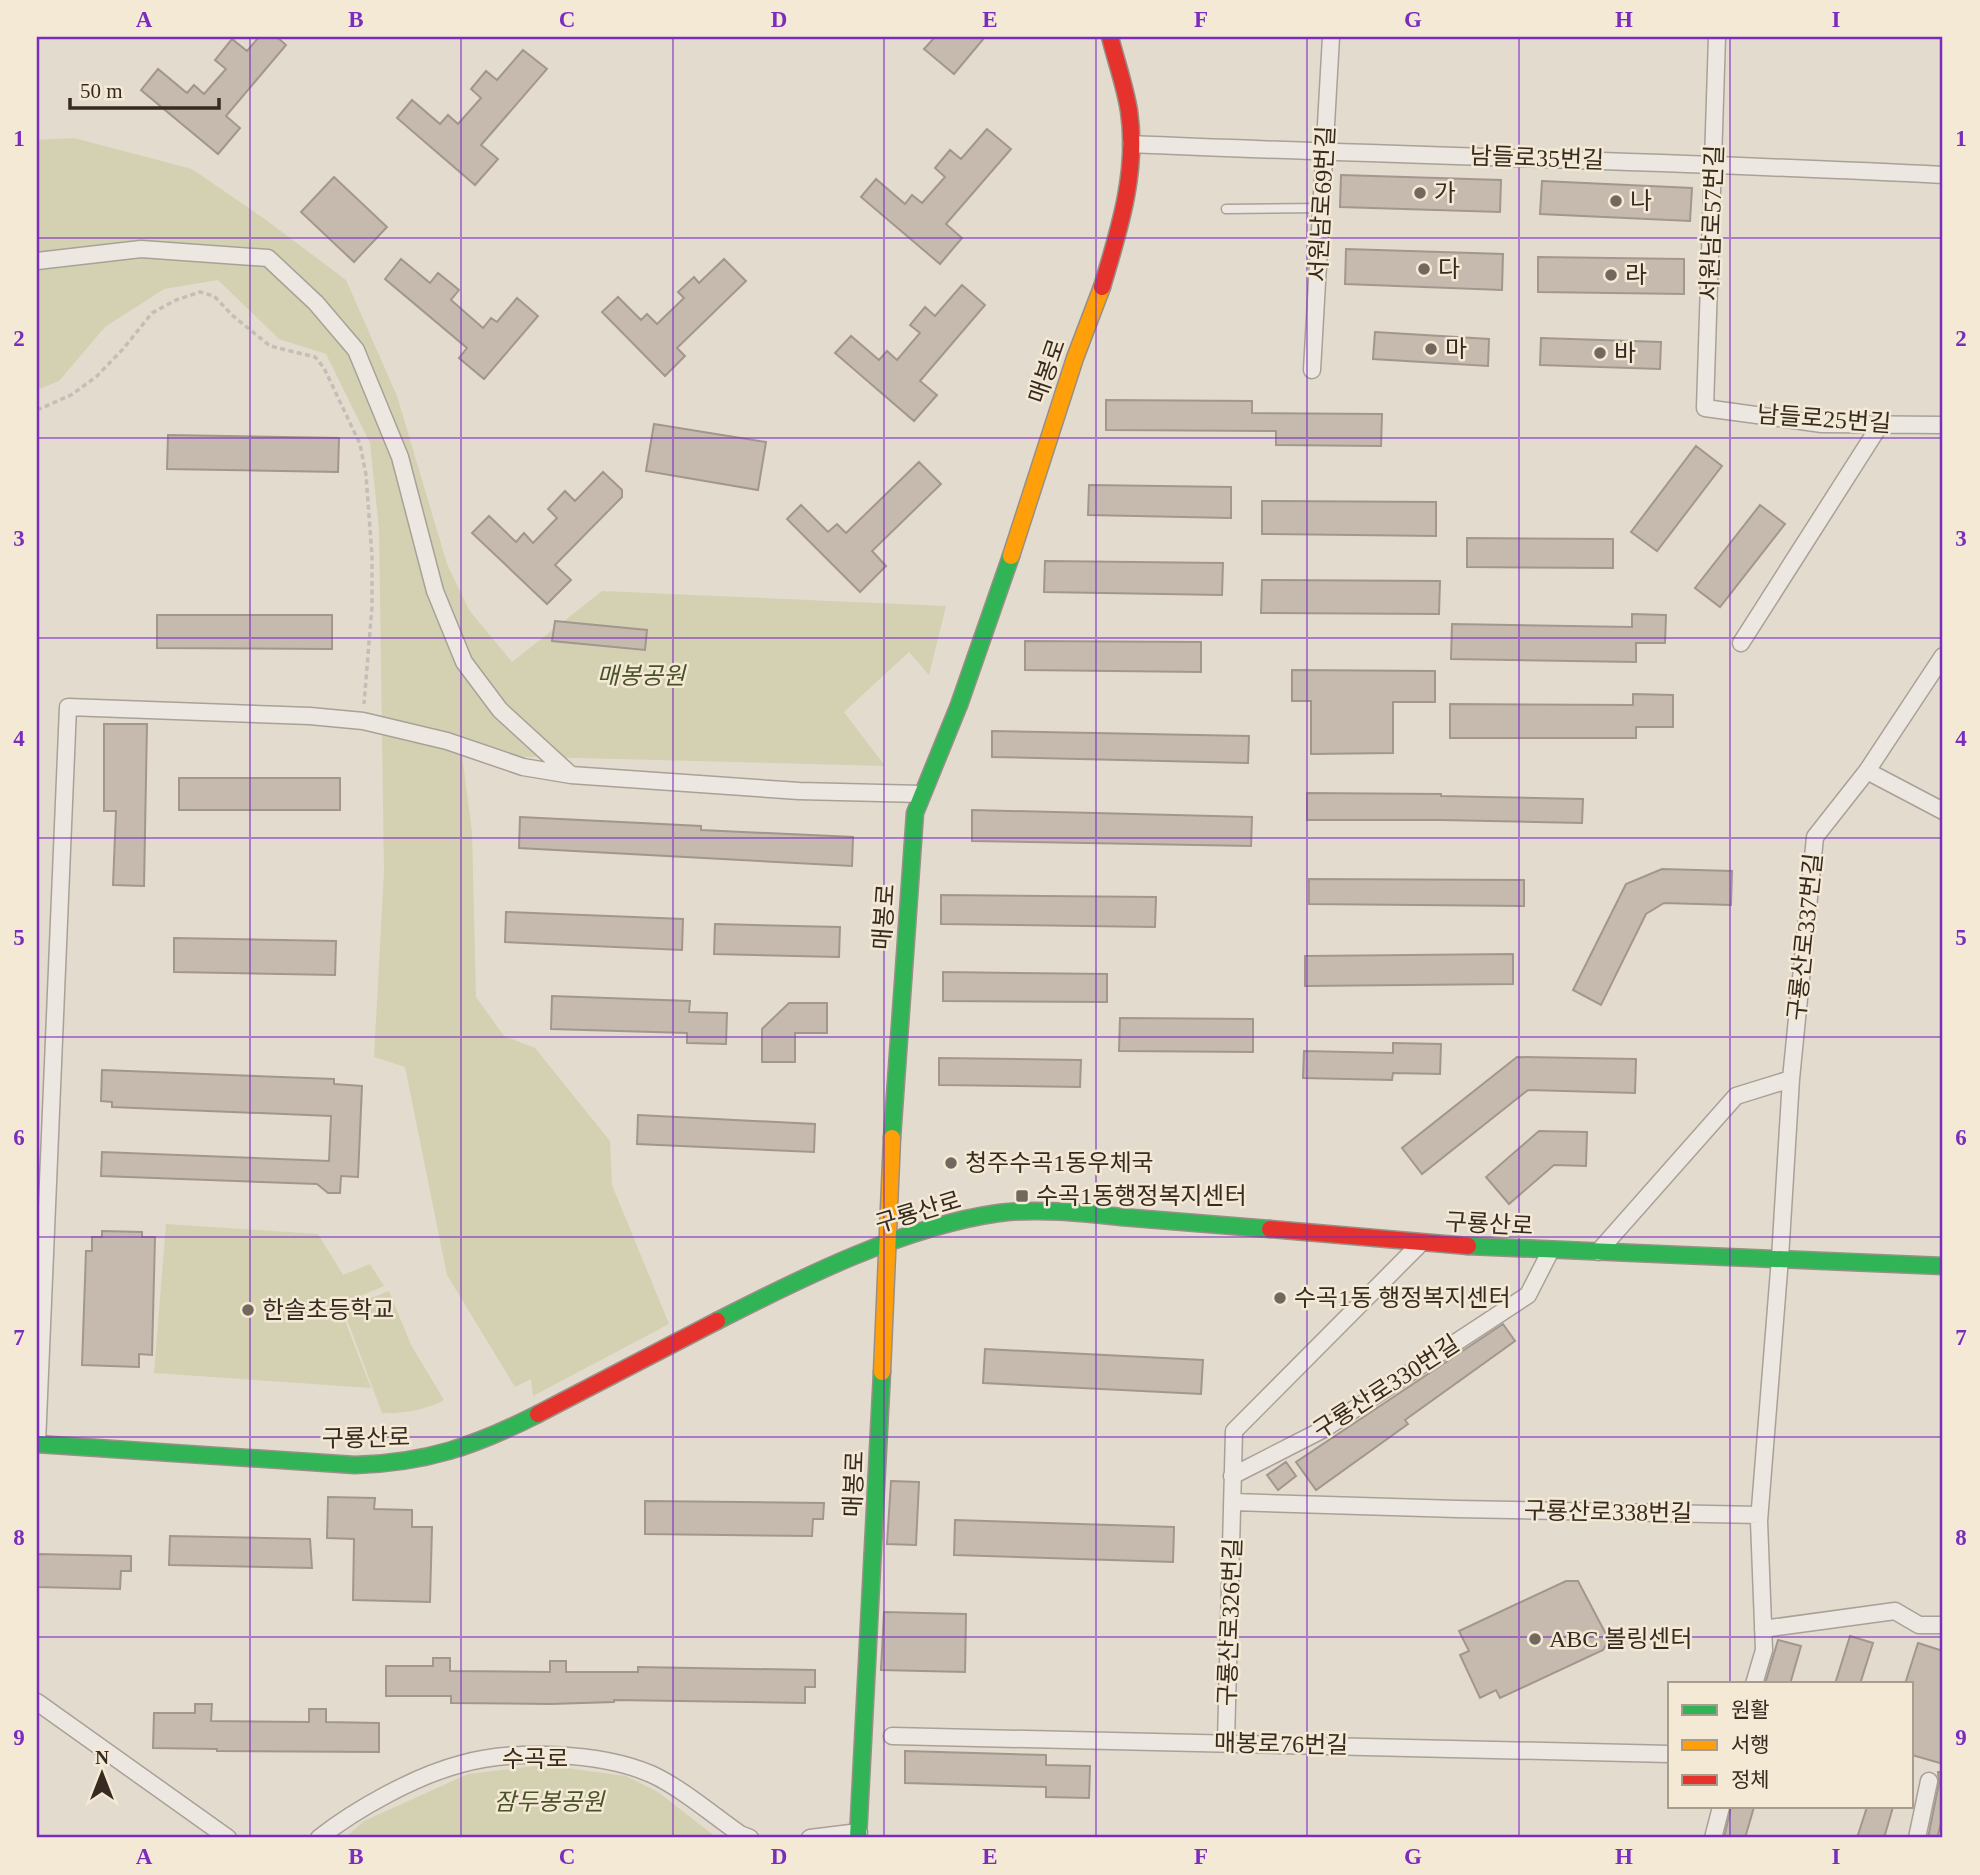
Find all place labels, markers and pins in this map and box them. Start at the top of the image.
place label: 가 [1434,180,1456,206]
marker: 가 [1412,185,1428,201]
place label: 나 [1630,188,1652,214]
marker: 나 [1608,193,1624,209]
place label: 다 [1438,256,1460,282]
marker: 다 [1416,261,1432,277]
place label: 라 [1625,262,1647,288]
marker: 라 [1603,267,1619,283]
place label: 마 [1445,336,1467,362]
place label: 바 [1614,340,1636,366]
marker: 마 [1423,341,1439,357]
marker: 바 [1592,345,1608,361]
place label: 청주수곡1동우체국 [965,1150,1154,1176]
marker: 청주수곡1동우체국 [943,1155,959,1171]
place label: 수곡1동행정복지센터 [1036,1183,1247,1209]
marker: 수곡1동행정복지센터 [1014,1188,1030,1204]
place label: 수곡1동 행정복지센터 [1294,1285,1511,1311]
marker: 수곡1동 행정복지센터 [1272,1290,1288,1306]
place label: 한솔초등학교 [262,1297,394,1323]
marker: 한솔초등학교 [240,1302,256,1318]
place label: ABC 볼링센터 [1549,1626,1693,1652]
marker: ABC 볼링센터 [1527,1631,1543,1647]

